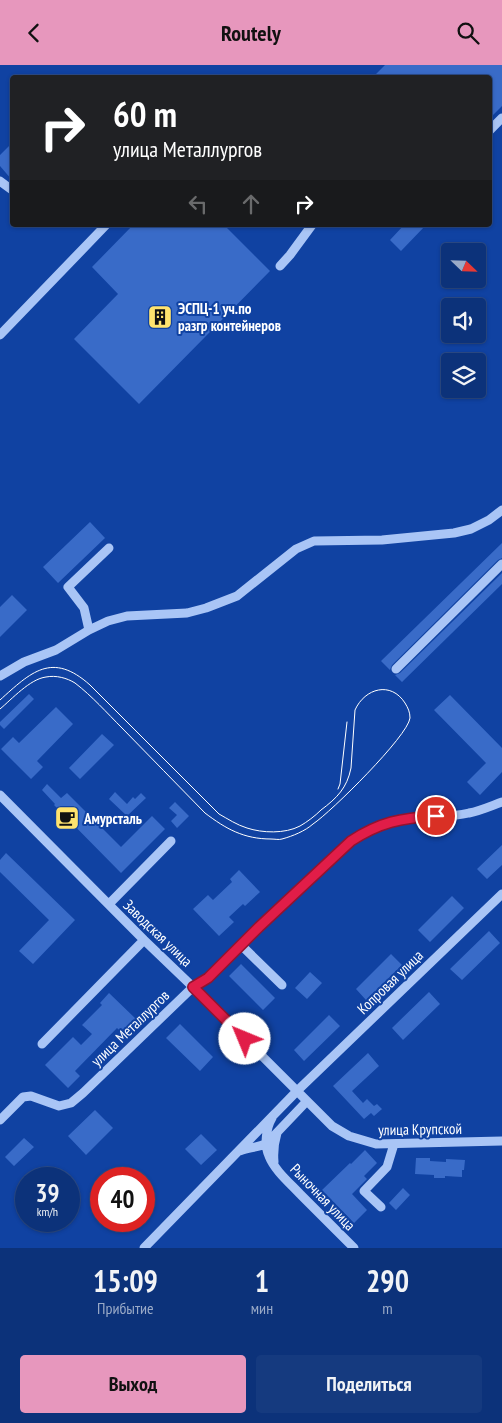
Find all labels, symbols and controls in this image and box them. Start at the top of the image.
icon: back [20,19,48,47]
text: Routely [221,19,281,47]
icon: search [454,19,482,47]
text: 60 m [113,91,177,137]
icon: right [30,95,95,160]
text: улица Металлургов [113,135,262,163]
icon: left [184,190,212,218]
icon: ahead [237,190,265,218]
icon: right [290,190,318,218]
north arrow [441,243,486,287]
map controls [441,243,486,398]
button: sound [441,298,486,343]
place label: ЭСПЦ-1 уч.по разгр контейнеров [178,299,281,335]
building icon: ЭСПЦ-1 уч.по разгр контейнеров [147,304,173,330]
button: layers [441,353,486,398]
pin [415,795,457,837]
icon: arrive [422,802,450,830]
cafe icon: Амурсталь [54,805,80,831]
place label: Амурсталь [83,809,142,828]
street label: Заводская улица [120,895,196,971]
street label: Копровая улица [353,946,427,1018]
street label: улица Металлургов [87,986,173,1070]
position arrow [218,1012,270,1064]
street label: улица Крупской [378,1119,462,1139]
street label: Рыночная улица [286,1160,360,1234]
speed limit sign: 40 [90,1167,155,1232]
text: 39 [36,1177,59,1209]
text: km/h [37,1204,58,1219]
text: 15:09 [93,1261,158,1300]
text: 1 [255,1261,269,1300]
text: 290 [366,1261,409,1300]
text: Прибытие [97,1298,154,1318]
text: мин [251,1298,273,1318]
text: m [382,1298,393,1318]
button: Выход [20,1355,246,1413]
button: Поделиться [256,1355,482,1413]

